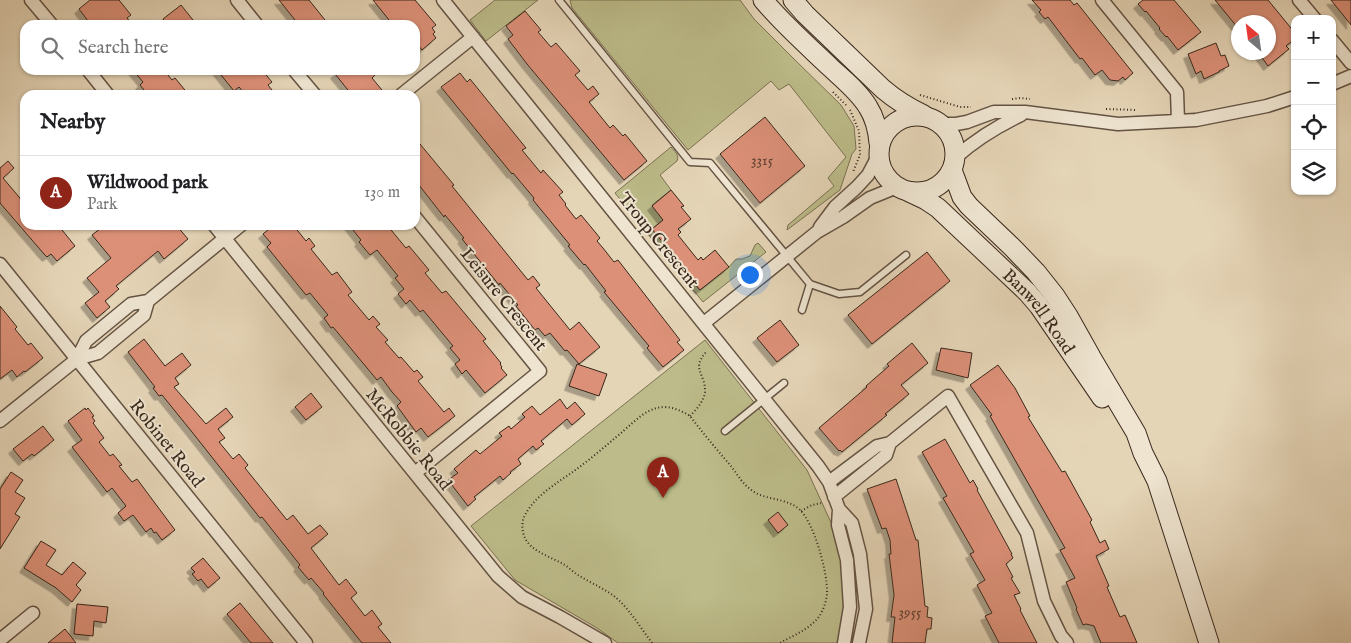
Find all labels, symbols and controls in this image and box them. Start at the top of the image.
north arrow [1231,15,1276,60]
map controls [1291,15,1336,195]
button: + [1291,15,1336,60]
search box [20,20,420,75]
icon: search [38,34,66,62]
text: Search here [78,36,169,60]
button: − [1291,60,1336,105]
button: locate [1291,105,1336,150]
text: Nearby [40,109,105,136]
button: layers [1291,150,1336,195]
house number: 3315 [751,151,774,170]
text: Wildwood park [87,171,208,195]
text: A [51,183,61,203]
text: 130 m [364,183,400,203]
street label: Troup Crescent [612,188,703,294]
text: Park [87,195,117,215]
street label: Leisure Crescent [454,244,551,356]
your location [737,262,763,288]
street label: Banwell Road [997,265,1079,360]
street label: McRobbie Road [360,384,456,496]
street label: Robinet Road [123,395,208,493]
pin: A [647,457,679,498]
house number: 3955 [898,603,922,622]

